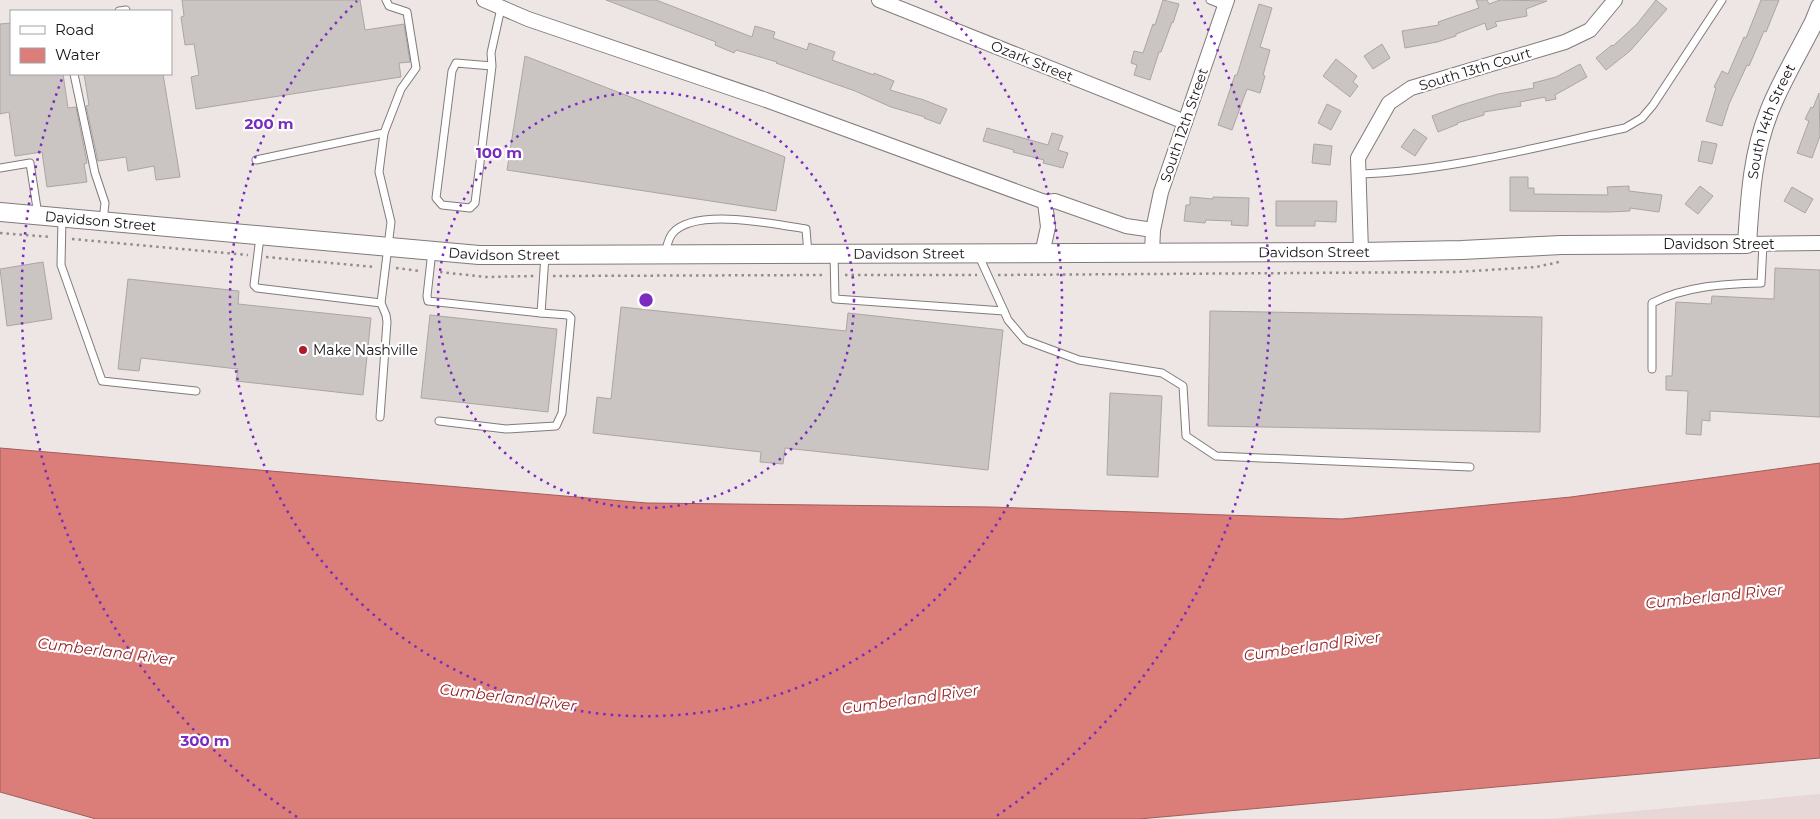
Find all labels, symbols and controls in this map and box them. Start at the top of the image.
legend [10,10,172,75]
text: Road [55,20,94,39]
street label: Ozark Street [988,36,1076,86]
street label: South 13th Court [1417,43,1534,95]
text: Water [55,45,101,64]
street label: South 14th Street [1744,60,1799,180]
street label: South 12th Street [1156,65,1212,185]
text: 200 m [244,114,294,133]
text: 100 m [476,143,522,162]
street label: Davidson Street [44,207,157,235]
street label: Davidson Street [1663,235,1775,253]
street label: Davidson Street [448,243,560,264]
street label: Davidson Street [1258,243,1370,261]
street label: Davidson Street [853,244,965,263]
centre of rings [637,291,655,309]
place label: Make Nashville [313,341,418,359]
marker: Make Nashville [297,344,309,356]
water label: Cumberland River [1644,579,1785,613]
water label: Cumberland River [1242,627,1383,665]
water label: Cumberland River [36,633,177,669]
water label: Cumberland River [438,679,579,715]
water label: Cumberland River [840,680,981,718]
text: 300 m [179,731,230,750]

